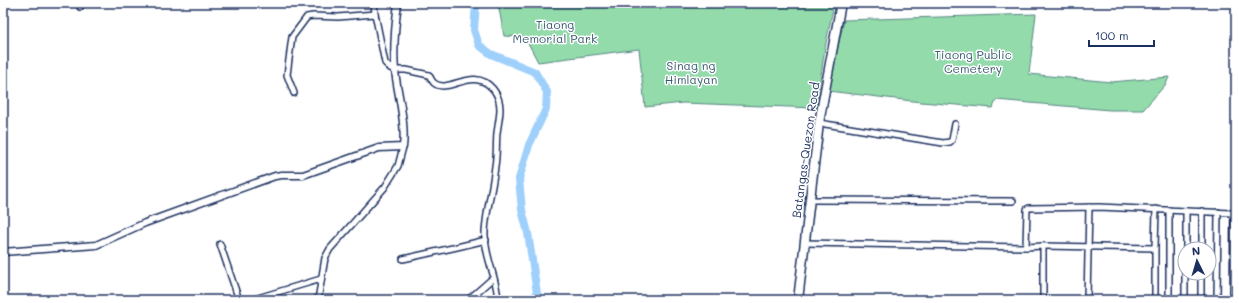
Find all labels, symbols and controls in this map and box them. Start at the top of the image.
park label: Tiaong Memorial Park [513,16,597,46]
scale bar [1089,22,1154,48]
text: 100 m [1095,27,1129,43]
park label: Tiaong Public Cemetery [934,46,1012,76]
park label: Sinag ng Himlayan [665,57,717,87]
street label: Batangas-Quezon Road [788,81,823,219]
north arrow [1177,241,1217,281]
text: N [1191,243,1201,258]

